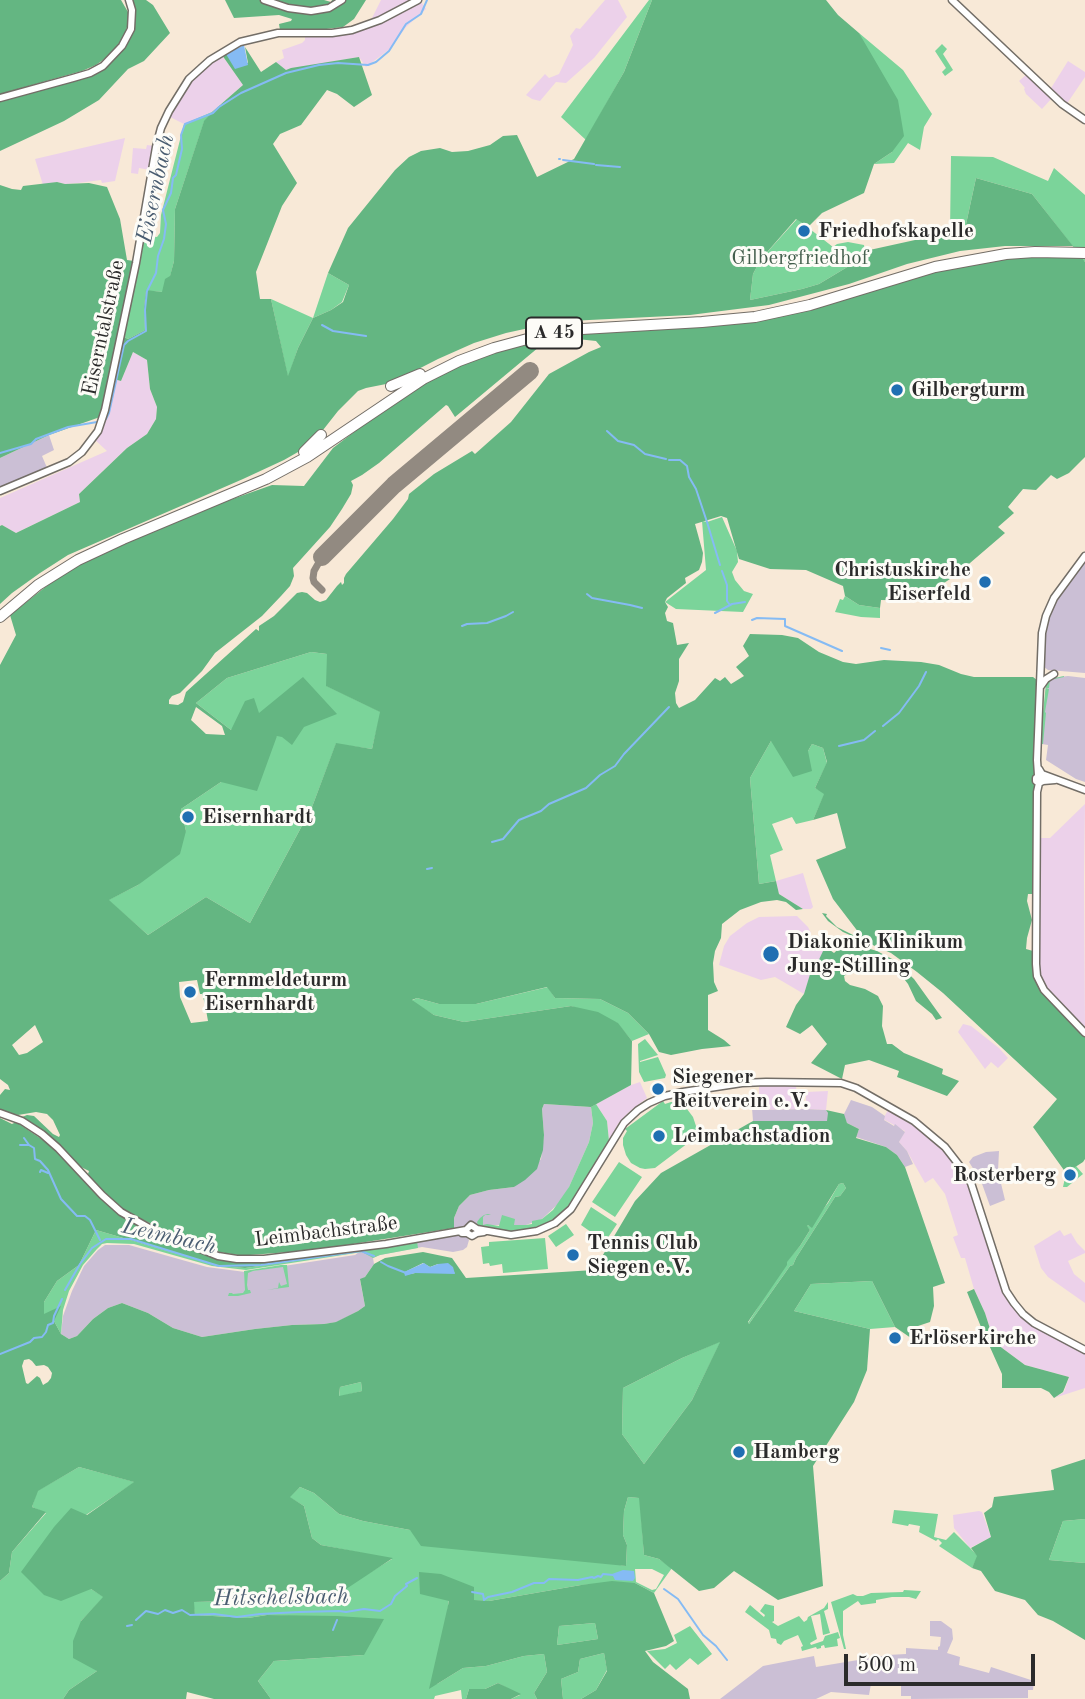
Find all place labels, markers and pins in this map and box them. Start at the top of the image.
place label: Friedhofskapelle [818,218,974,244]
marker: Friedhofskapelle [796,223,812,239]
place label: Gilbergturm [911,377,1026,403]
marker: Gilbergturm [889,382,905,398]
place label: Christuskirche Eiserfeld [834,557,971,607]
marker: Christuskirche Eiserfeld [977,574,993,590]
place label: Eisernhardt [202,804,313,830]
marker: Eisernhardt [180,809,196,825]
place label: Diakonie Klinikum Jung-Stilling [787,929,963,979]
marker: Diakonie Klinikum Jung-Stilling [761,944,781,964]
place label: Fernmeldeturm Eisernhardt [204,967,347,1017]
marker: Fernmeldeturm Eisernhardt [182,984,198,1000]
place label: Siegener Reitverein e.V. [672,1064,809,1114]
marker: Siegener Reitverein e.V. [650,1081,666,1097]
place label: Leimbachstadion [673,1123,830,1149]
marker: Leimbachstadion [651,1128,667,1144]
place label: Rosterberg [953,1162,1056,1188]
marker: Rosterberg [1062,1167,1078,1183]
place label: Tennis Club Siegen e.V. [587,1230,698,1280]
marker: Tennis Club Siegen e.V. [565,1247,581,1263]
place label: Erlöserkirche [909,1325,1036,1351]
marker: Erlöserkirche [887,1330,903,1346]
place label: Hamberg [753,1439,840,1465]
marker: Hamberg [731,1444,747,1460]

